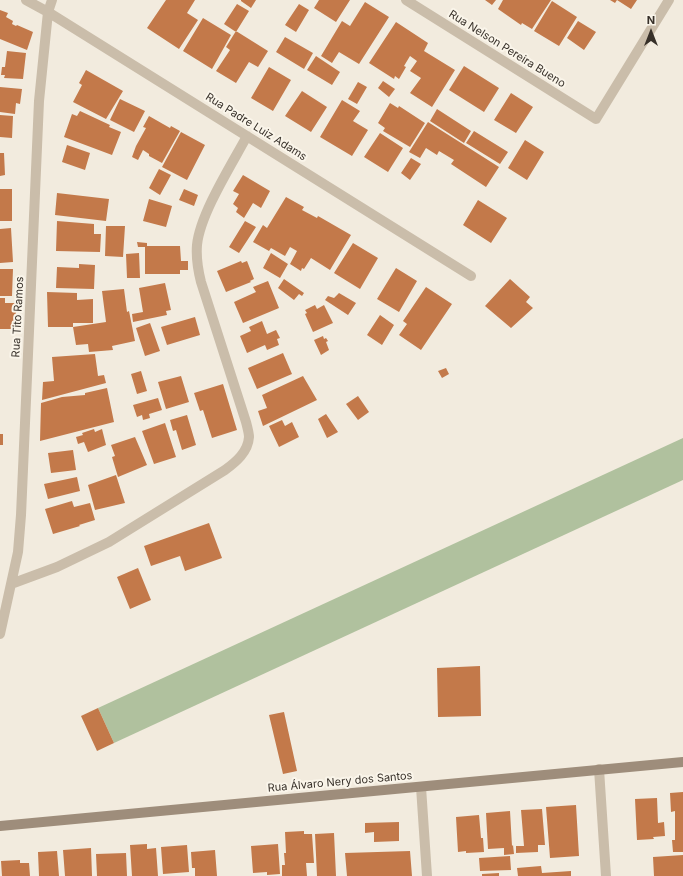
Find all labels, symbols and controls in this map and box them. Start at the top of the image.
street label: Rua Nelson Pereira Bueno [446,8,568,90]
north arrow [631,12,671,52]
text: N [647,13,655,27]
street label: Rua Padre Luiz Adams [203,90,309,164]
street label: Rua Tito Ramos [9,276,27,358]
street label: Rua Álvaro Nery dos Santos [267,769,413,795]

